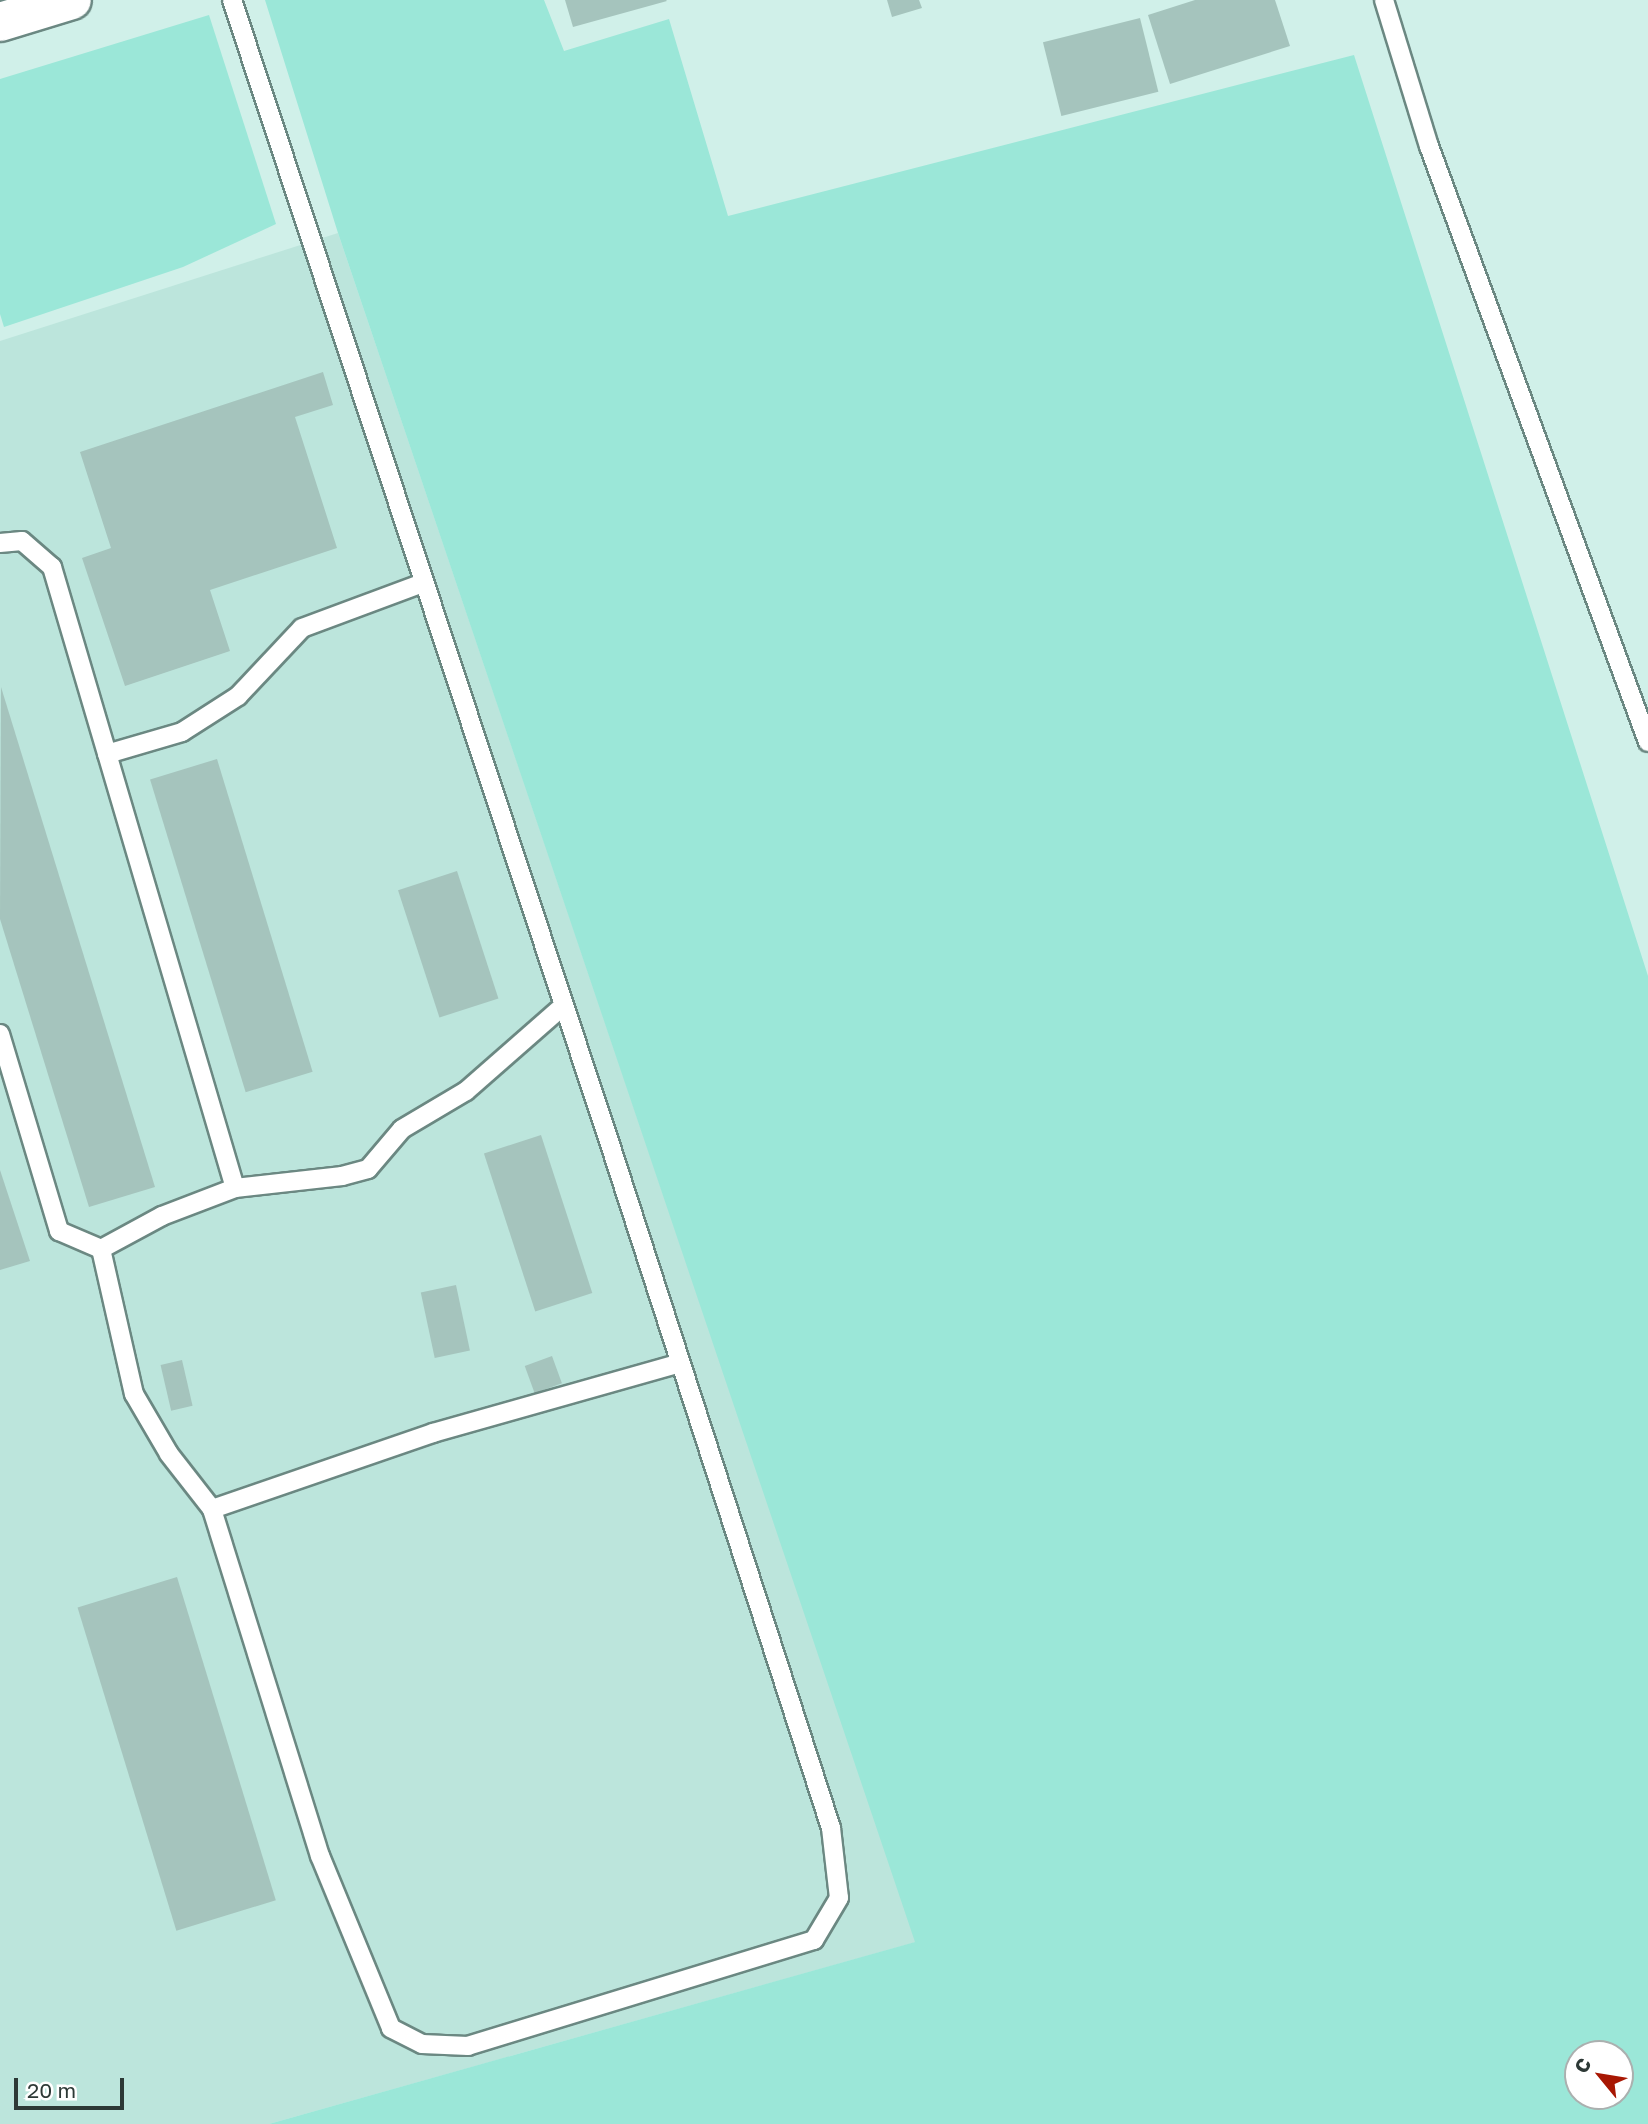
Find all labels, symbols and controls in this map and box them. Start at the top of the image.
north arrow [1564,2040,1634,2110]
text: С [1569,2054,1595,2077]
scale bar [18,2064,128,2108]
text: 20 m [27,2077,76,2103]

